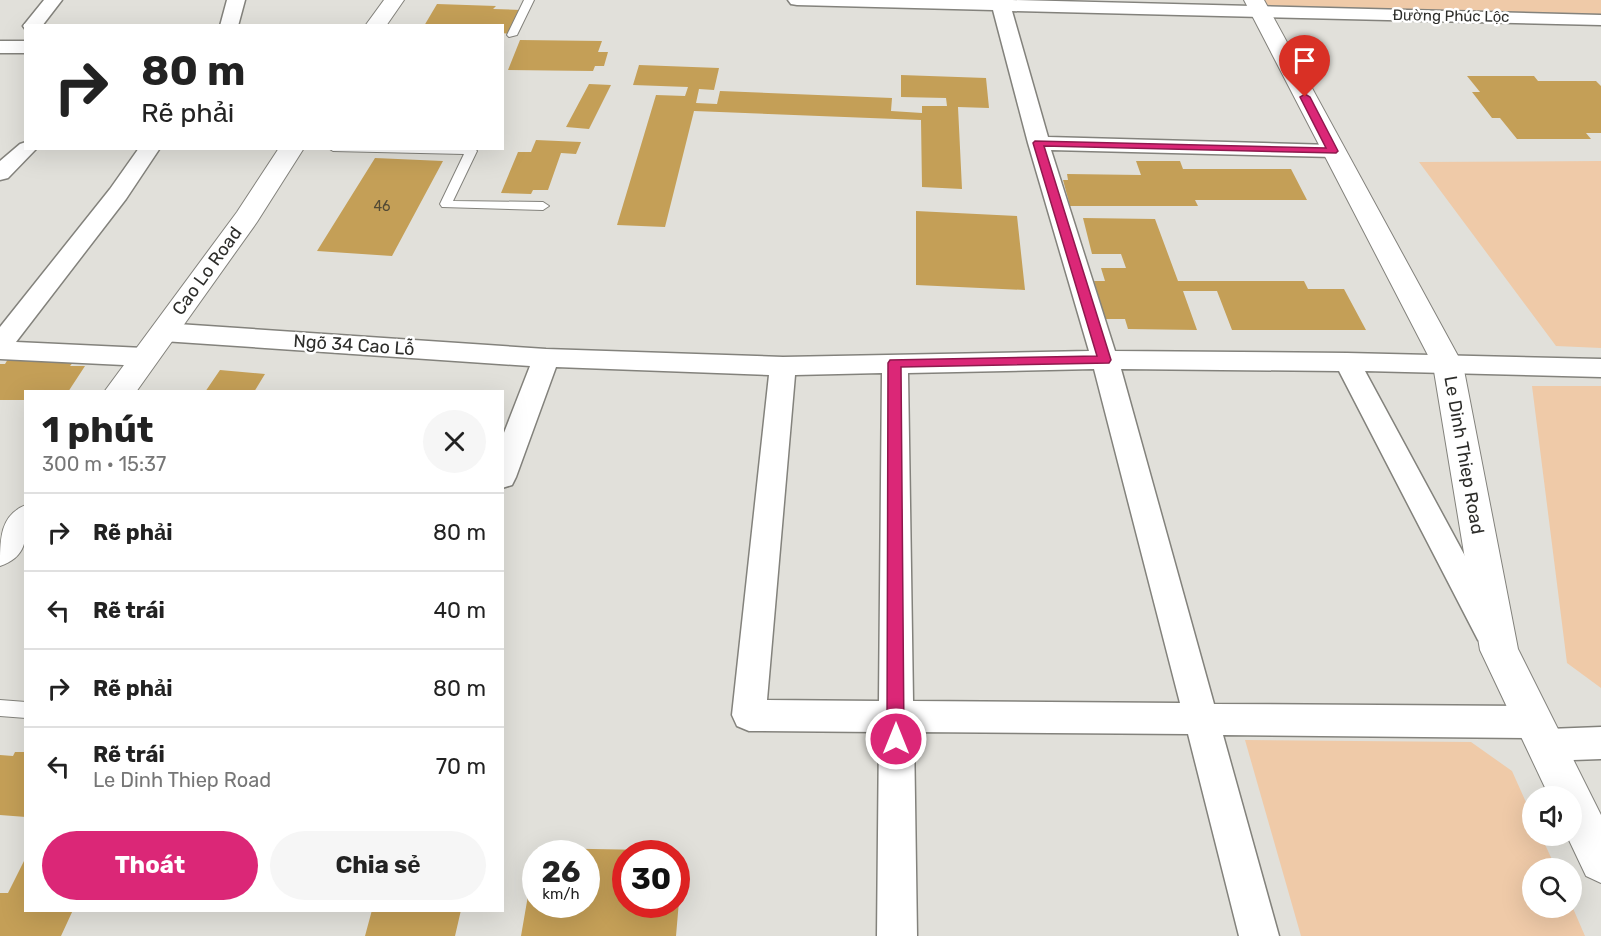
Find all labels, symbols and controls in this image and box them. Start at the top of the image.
street label: Đường Phúc Lộc [1392,6,1510,26]
pin [1279,35,1330,97]
icon: arrive [1288,44,1321,77]
text: 80 m [141,46,245,96]
icon: right [42,48,120,126]
text: Rẽ phải [141,97,234,129]
house number: 46 [373,198,391,215]
street label: Cao Lo Road [168,222,246,320]
street label: Ngõ 34 Cao Lỗ [293,329,415,360]
street label: Le Dinh Thiep Road [1439,374,1489,536]
text: 1 phút [42,408,154,451]
button: close [423,410,486,473]
text: 300 m · 15:37 [42,452,166,476]
icon: right [42,516,75,549]
text: Rẽ phải [93,519,173,546]
text: 80 m [433,519,486,546]
icon: left [42,594,75,627]
text: Rẽ trái [93,597,165,624]
text: 40 m [433,597,486,624]
icon: right [42,672,75,705]
text: Rẽ phải [93,675,173,702]
text: 80 m [433,675,486,702]
position arrow [864,707,928,771]
text: Rẽ trái [93,741,165,768]
icon: left [42,750,75,783]
text: 70 m [436,753,486,780]
text: Le Dinh Thiep Road [93,768,271,792]
map controls [1522,786,1582,918]
button: sound [1522,786,1582,846]
button: Thoát [42,831,258,900]
button: Chia sẻ [270,831,486,900]
speed limit sign: 30 [612,840,690,918]
text: 26 [541,854,581,890]
button: search [1522,858,1582,918]
text: km/h [542,885,580,903]

